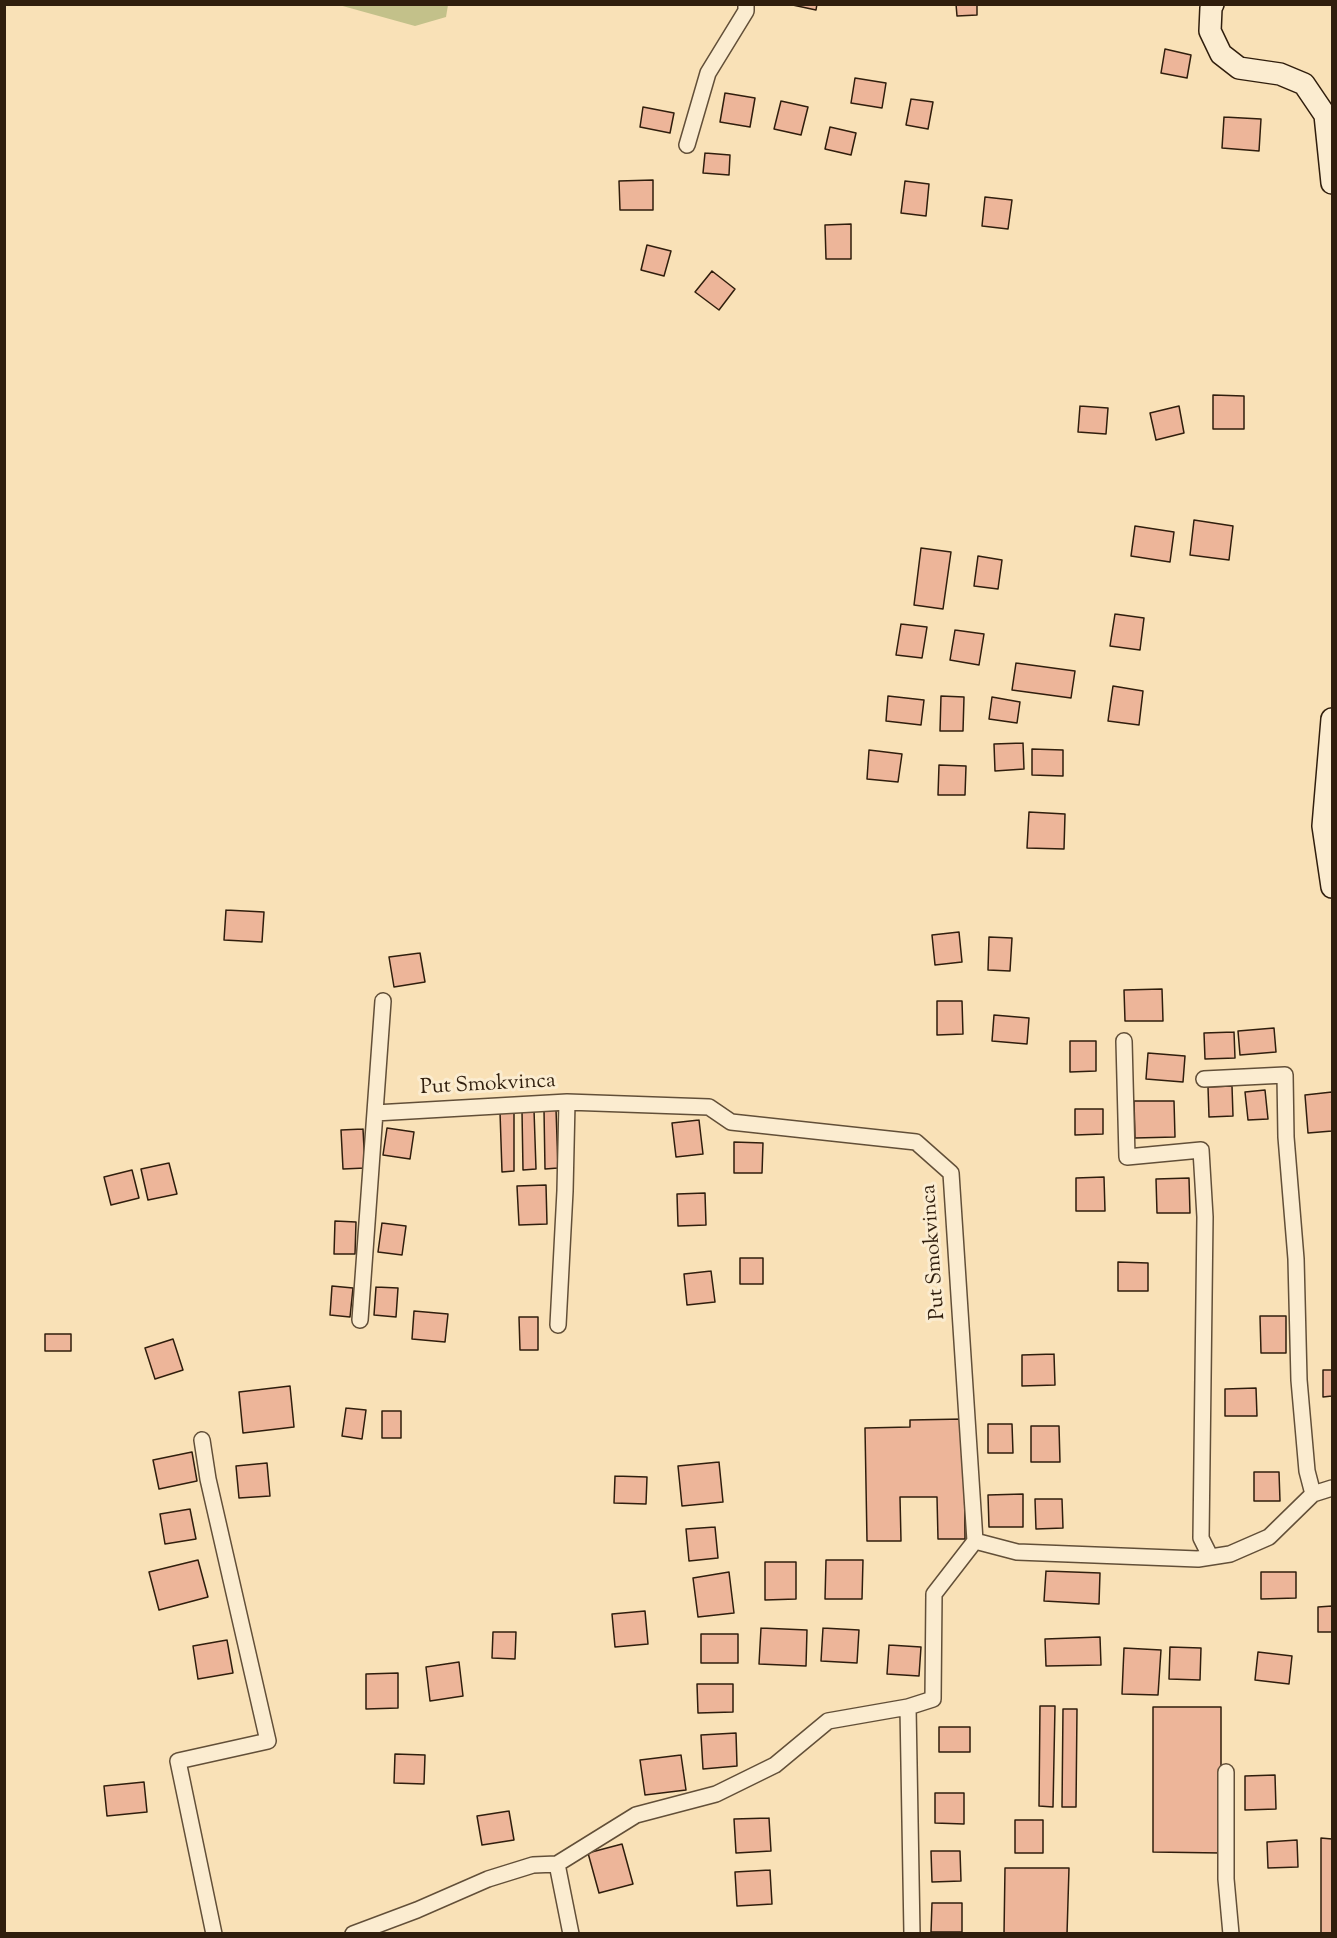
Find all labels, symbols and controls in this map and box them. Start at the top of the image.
street label: Put Smokvinca [420,1070,556,1102]
street label: Put Smokvinca [918,1183,952,1321]

